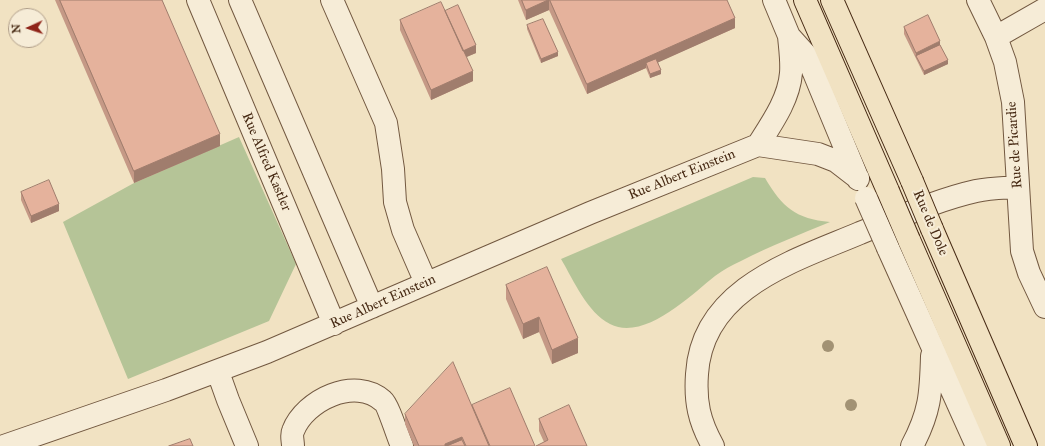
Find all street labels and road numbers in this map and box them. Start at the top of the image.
street label: Rue de Picardie [1004,101,1026,189]
street label: Rue Alfred Kastler [238,110,294,214]
street label: Rue Albert Einstein [626,146,738,204]
street label: Rue de Dole [909,188,951,258]
street label: Rue Albert Einstein [328,271,438,333]

